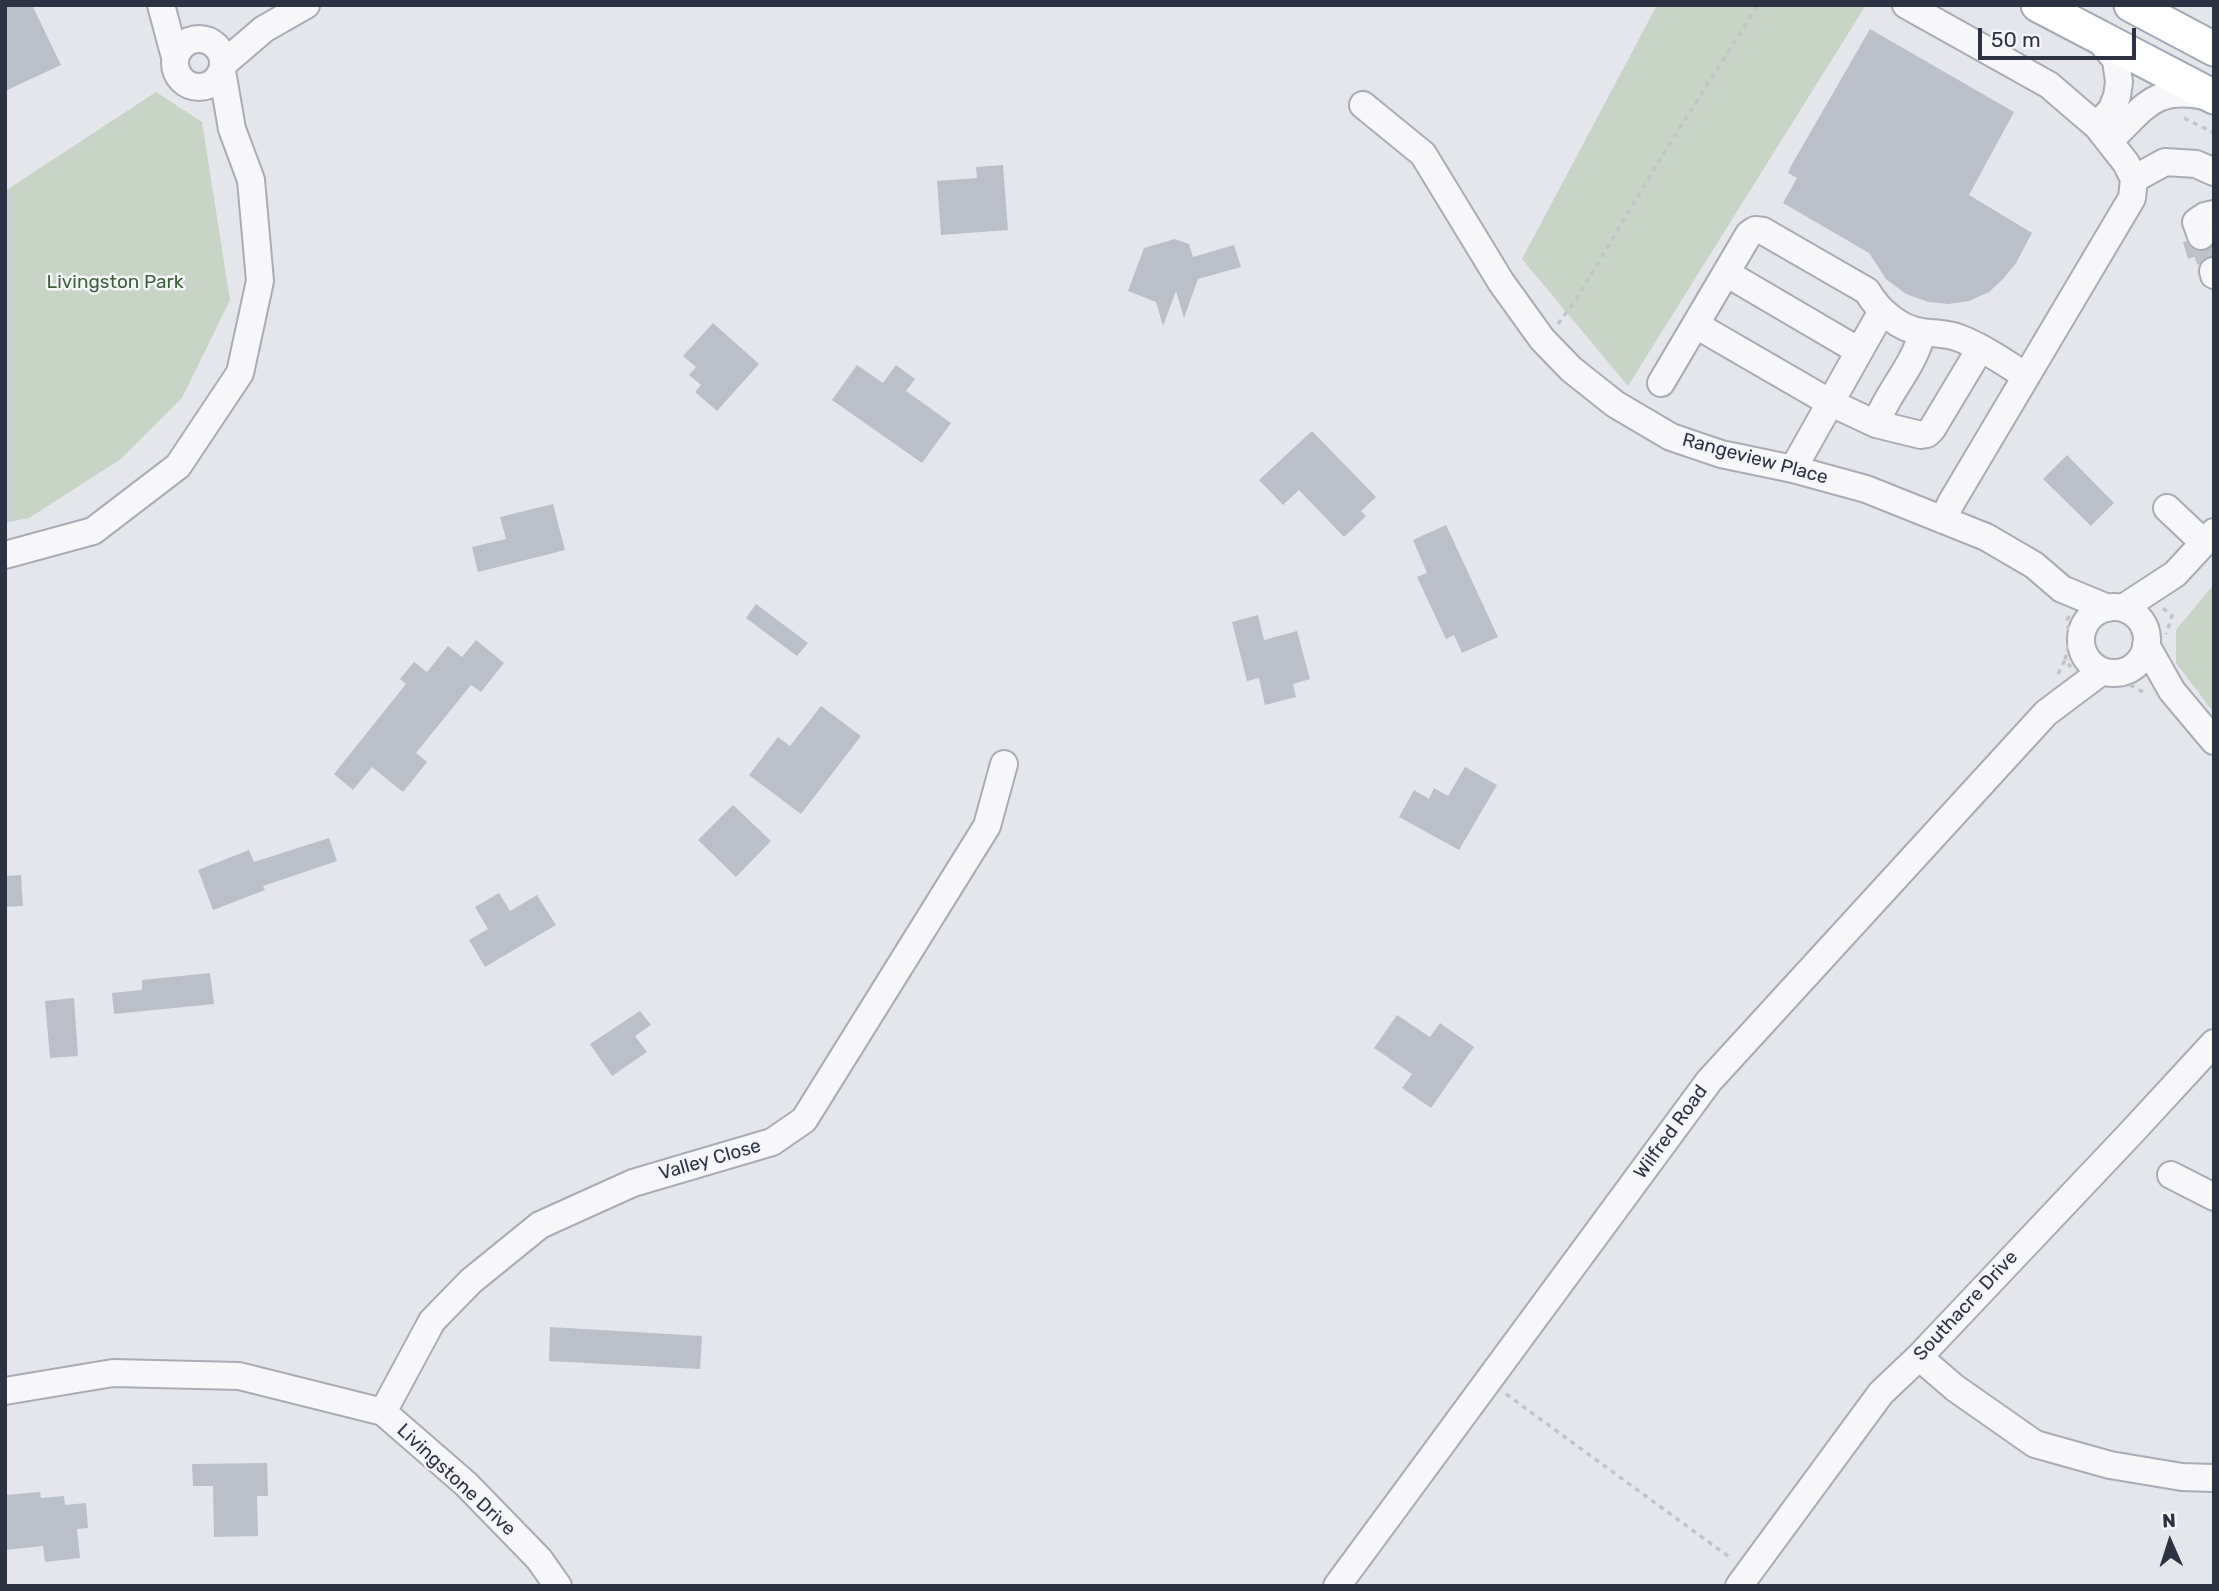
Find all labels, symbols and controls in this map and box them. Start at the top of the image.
scale bar [1981,14,2138,58]
text: 50 m [1991,27,2041,52]
park label: Livingston Park [47,272,183,294]
street label: Rangeview Place [1680,429,1830,489]
street label: Wilfred Road [1629,1081,1713,1183]
street label: Valley Close [656,1135,764,1185]
street label: Southacre Drive [1909,1246,2023,1366]
street label: Livingstone Drive [392,1419,520,1541]
north arrow [2135,1507,2205,1577]
text: N [2161,1509,2176,1532]

